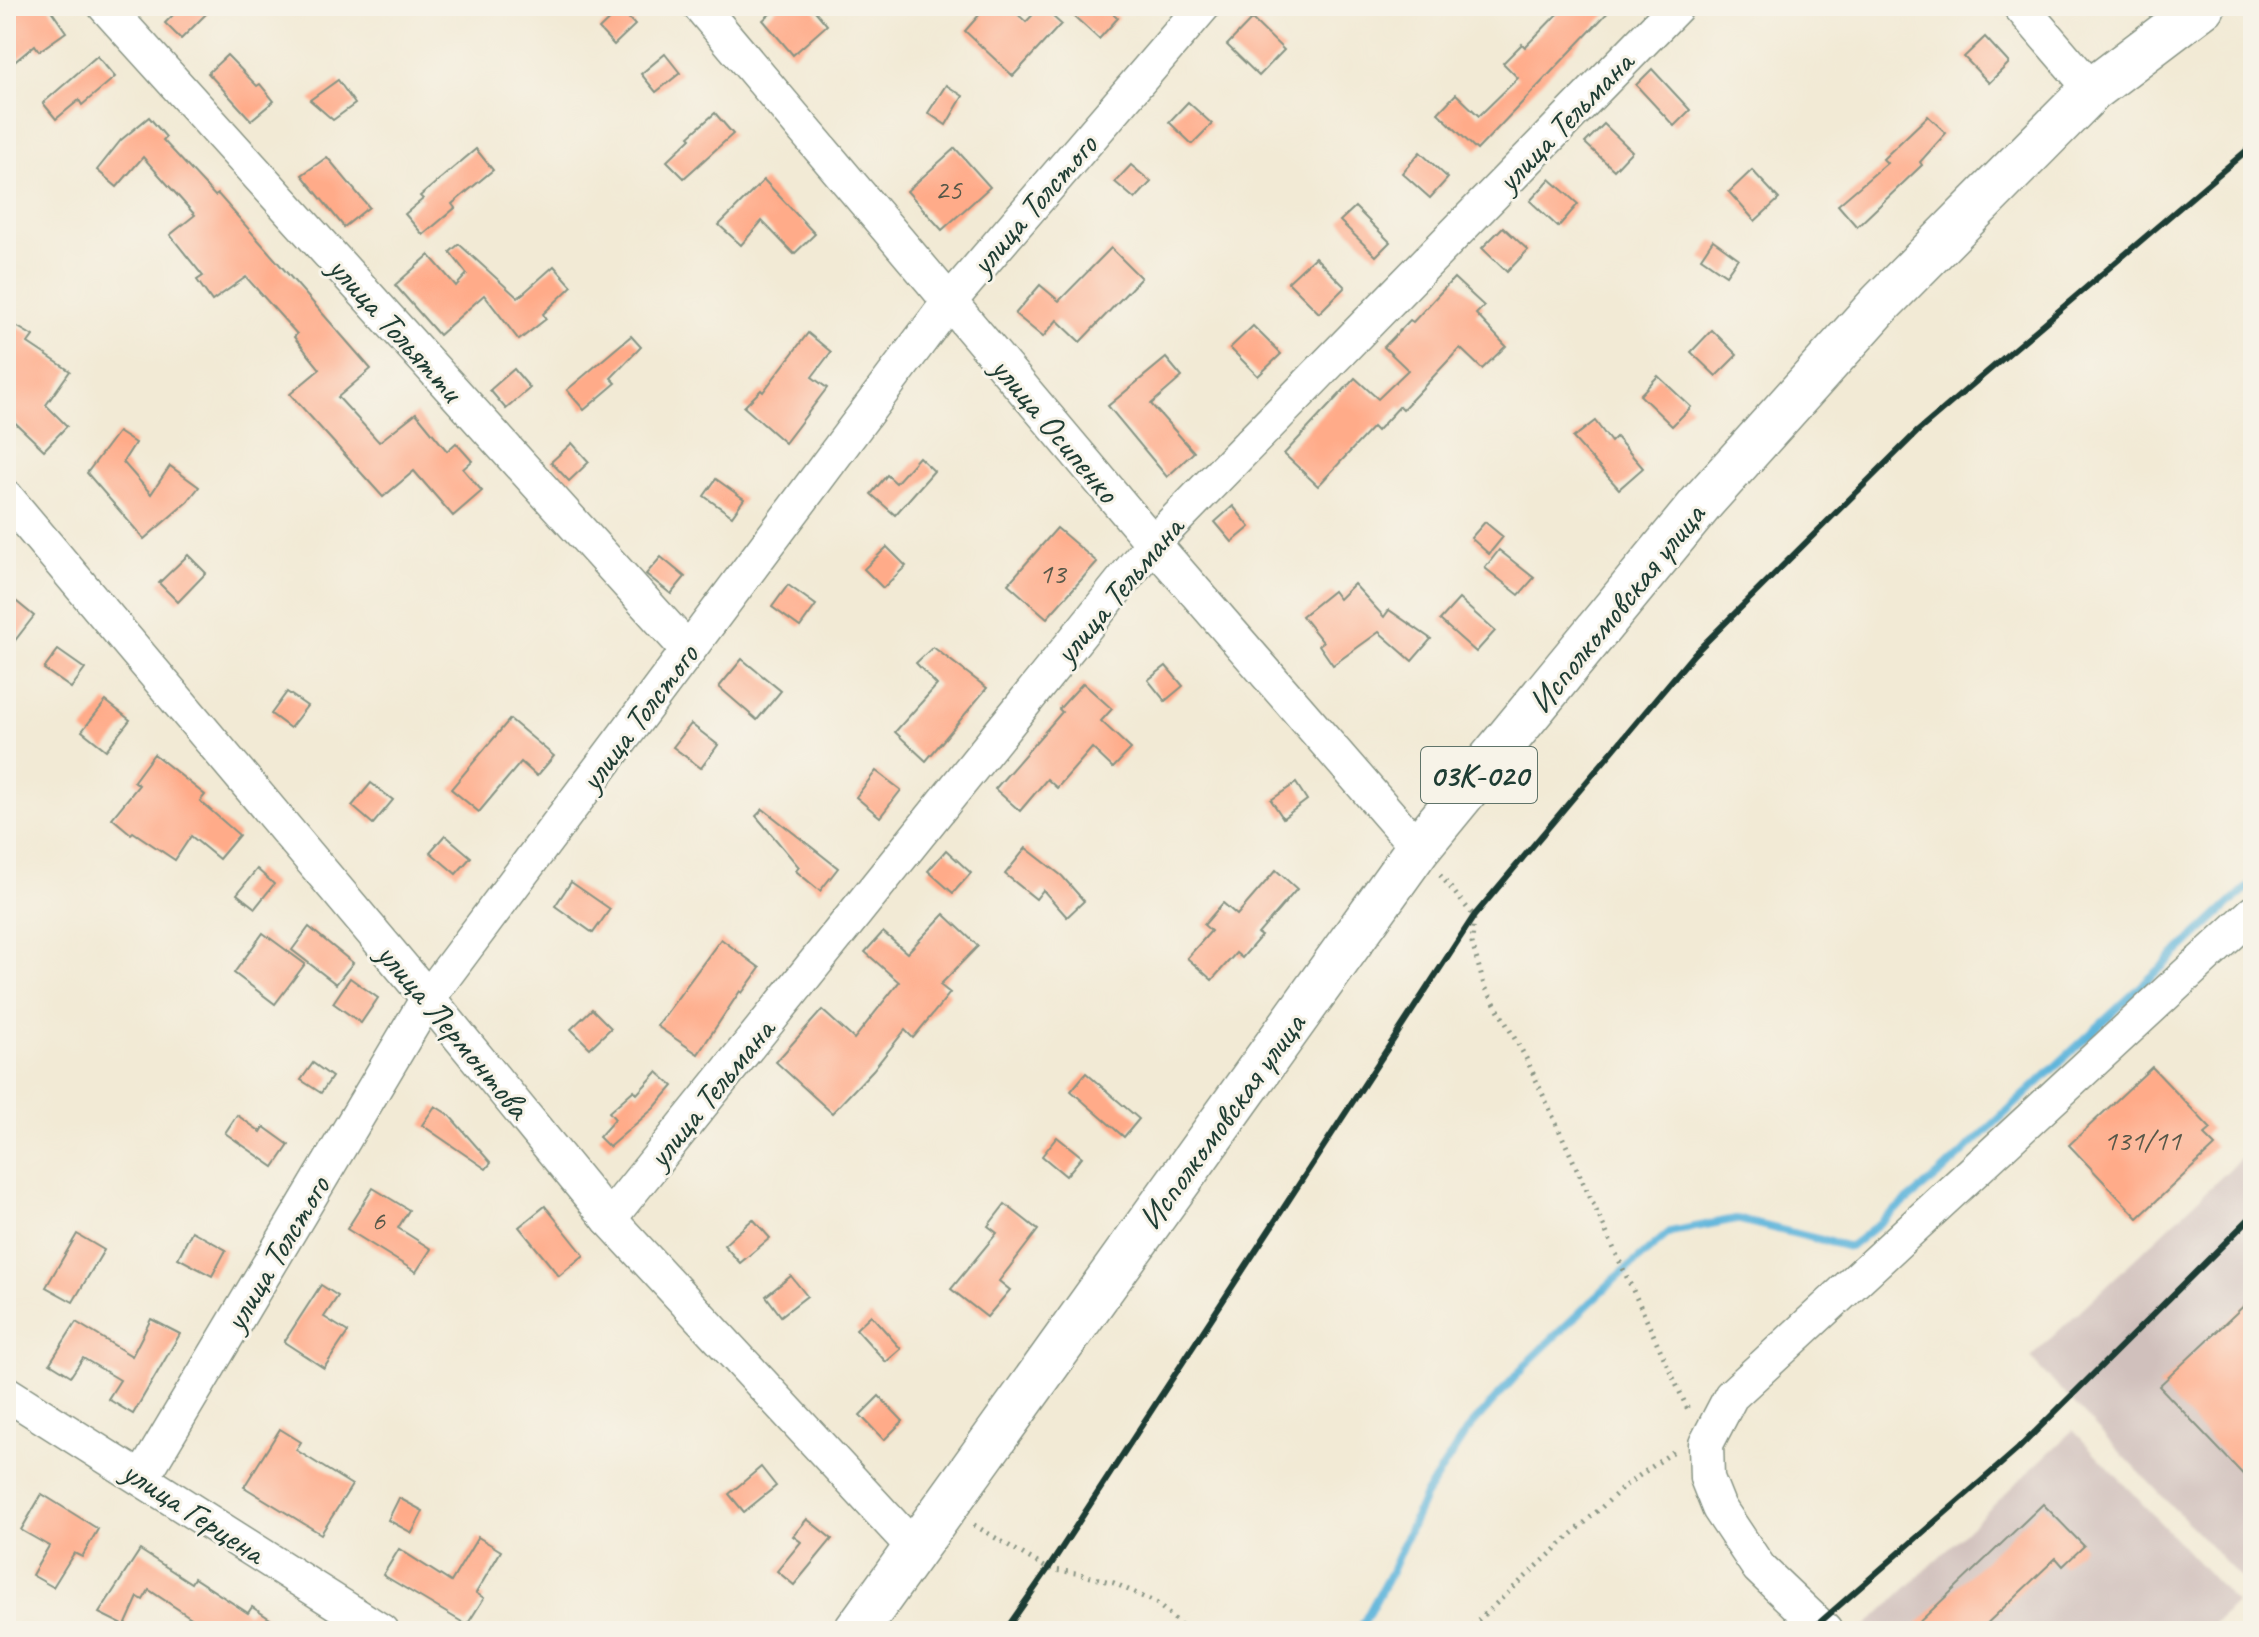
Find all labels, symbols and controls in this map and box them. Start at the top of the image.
street label: улица Тельмана [1485,40,1644,202]
street label: улица Толстого [959,123,1108,285]
house number: 25 [935,170,963,208]
street label: улица Тольятти [318,245,474,412]
street label: улица Осипенко [981,346,1131,513]
street label: Исполкомовская улица [1519,493,1716,722]
street label: улица Тельмана [1043,505,1195,675]
house number: 13 [1039,554,1068,592]
street label: улица Толстого [568,634,709,801]
road number: 03К-020 [1421,747,1537,803]
street label: улица Лермонтова [366,932,541,1129]
street label: Исполкомовская улица [1128,1003,1316,1238]
street label: улица Тельмана [636,1008,786,1178]
house number: 131/11 [2103,1121,2182,1159]
street label: улица Толстого [212,1166,341,1340]
house number: 6 [371,1201,386,1239]
street label: улица Герцена [113,1448,276,1575]

